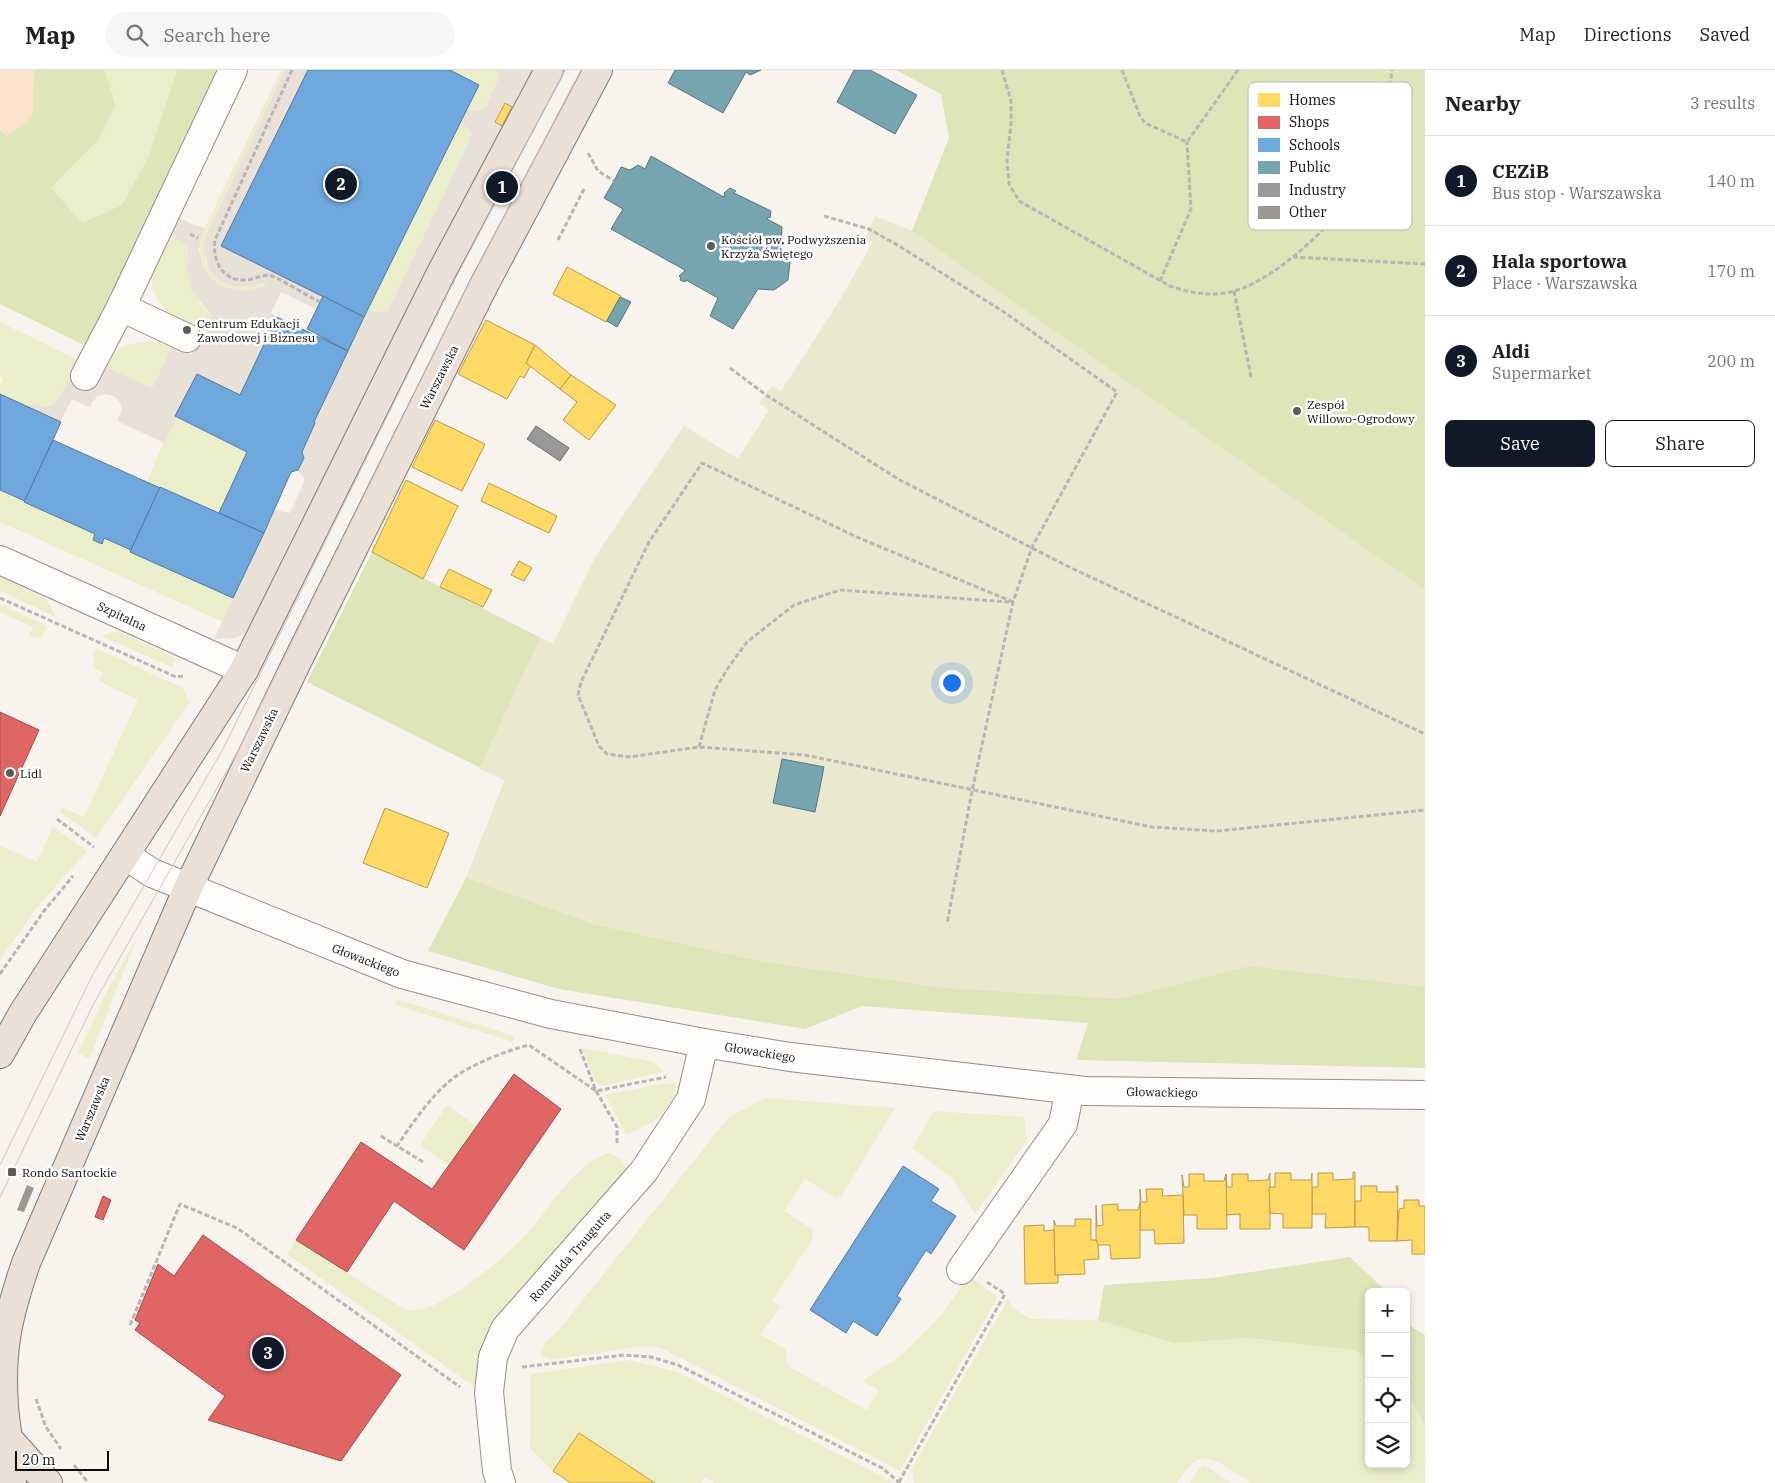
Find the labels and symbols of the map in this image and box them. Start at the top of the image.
legend [1248,82,1412,230]
text: Homes [1289,91,1336,109]
text: Shops [1289,113,1329,131]
text: Schools [1289,136,1340,154]
text: Public [1289,158,1331,176]
pin: 2 [325,165,357,203]
pin: 1 [486,168,518,206]
text: Industry [1289,181,1346,199]
text: Other [1289,203,1327,221]
place label: Kościół pw. Podwyższenia Krzyża Świętego [721,232,867,261]
marker: Kościół pw. Podwyższenia Krzyża Świętego [705,240,717,252]
place label: Centrum Edukacji Zawodowej i Biznesu [197,316,316,345]
marker: Centrum Edukacji Zawodowej i Biznesu [181,324,193,336]
street label: Warszawska [417,342,462,411]
place label: Zespół Willowo-Ogrodowy [1307,397,1415,426]
marker: Zespół Willowo-Ogrodowy [1291,405,1303,417]
street label: Szpitalna [95,598,149,634]
your location [939,670,965,696]
street label: Warszawska [237,705,281,775]
place label: Lidl [20,766,42,781]
marker: Lidl [4,767,16,779]
street label: Głowackiego [330,940,402,980]
street label: Głowackiego [724,1039,797,1065]
street label: Warszawska [71,1074,113,1144]
street label: Głowackiego [1126,1084,1198,1100]
place label: Rondo Santockie [22,1165,117,1180]
marker: Rondo Santockie [6,1166,18,1178]
street label: Romualda Traugutta [526,1207,614,1305]
pin: 3 [252,1334,284,1372]
scale bar [15,1448,109,1471]

